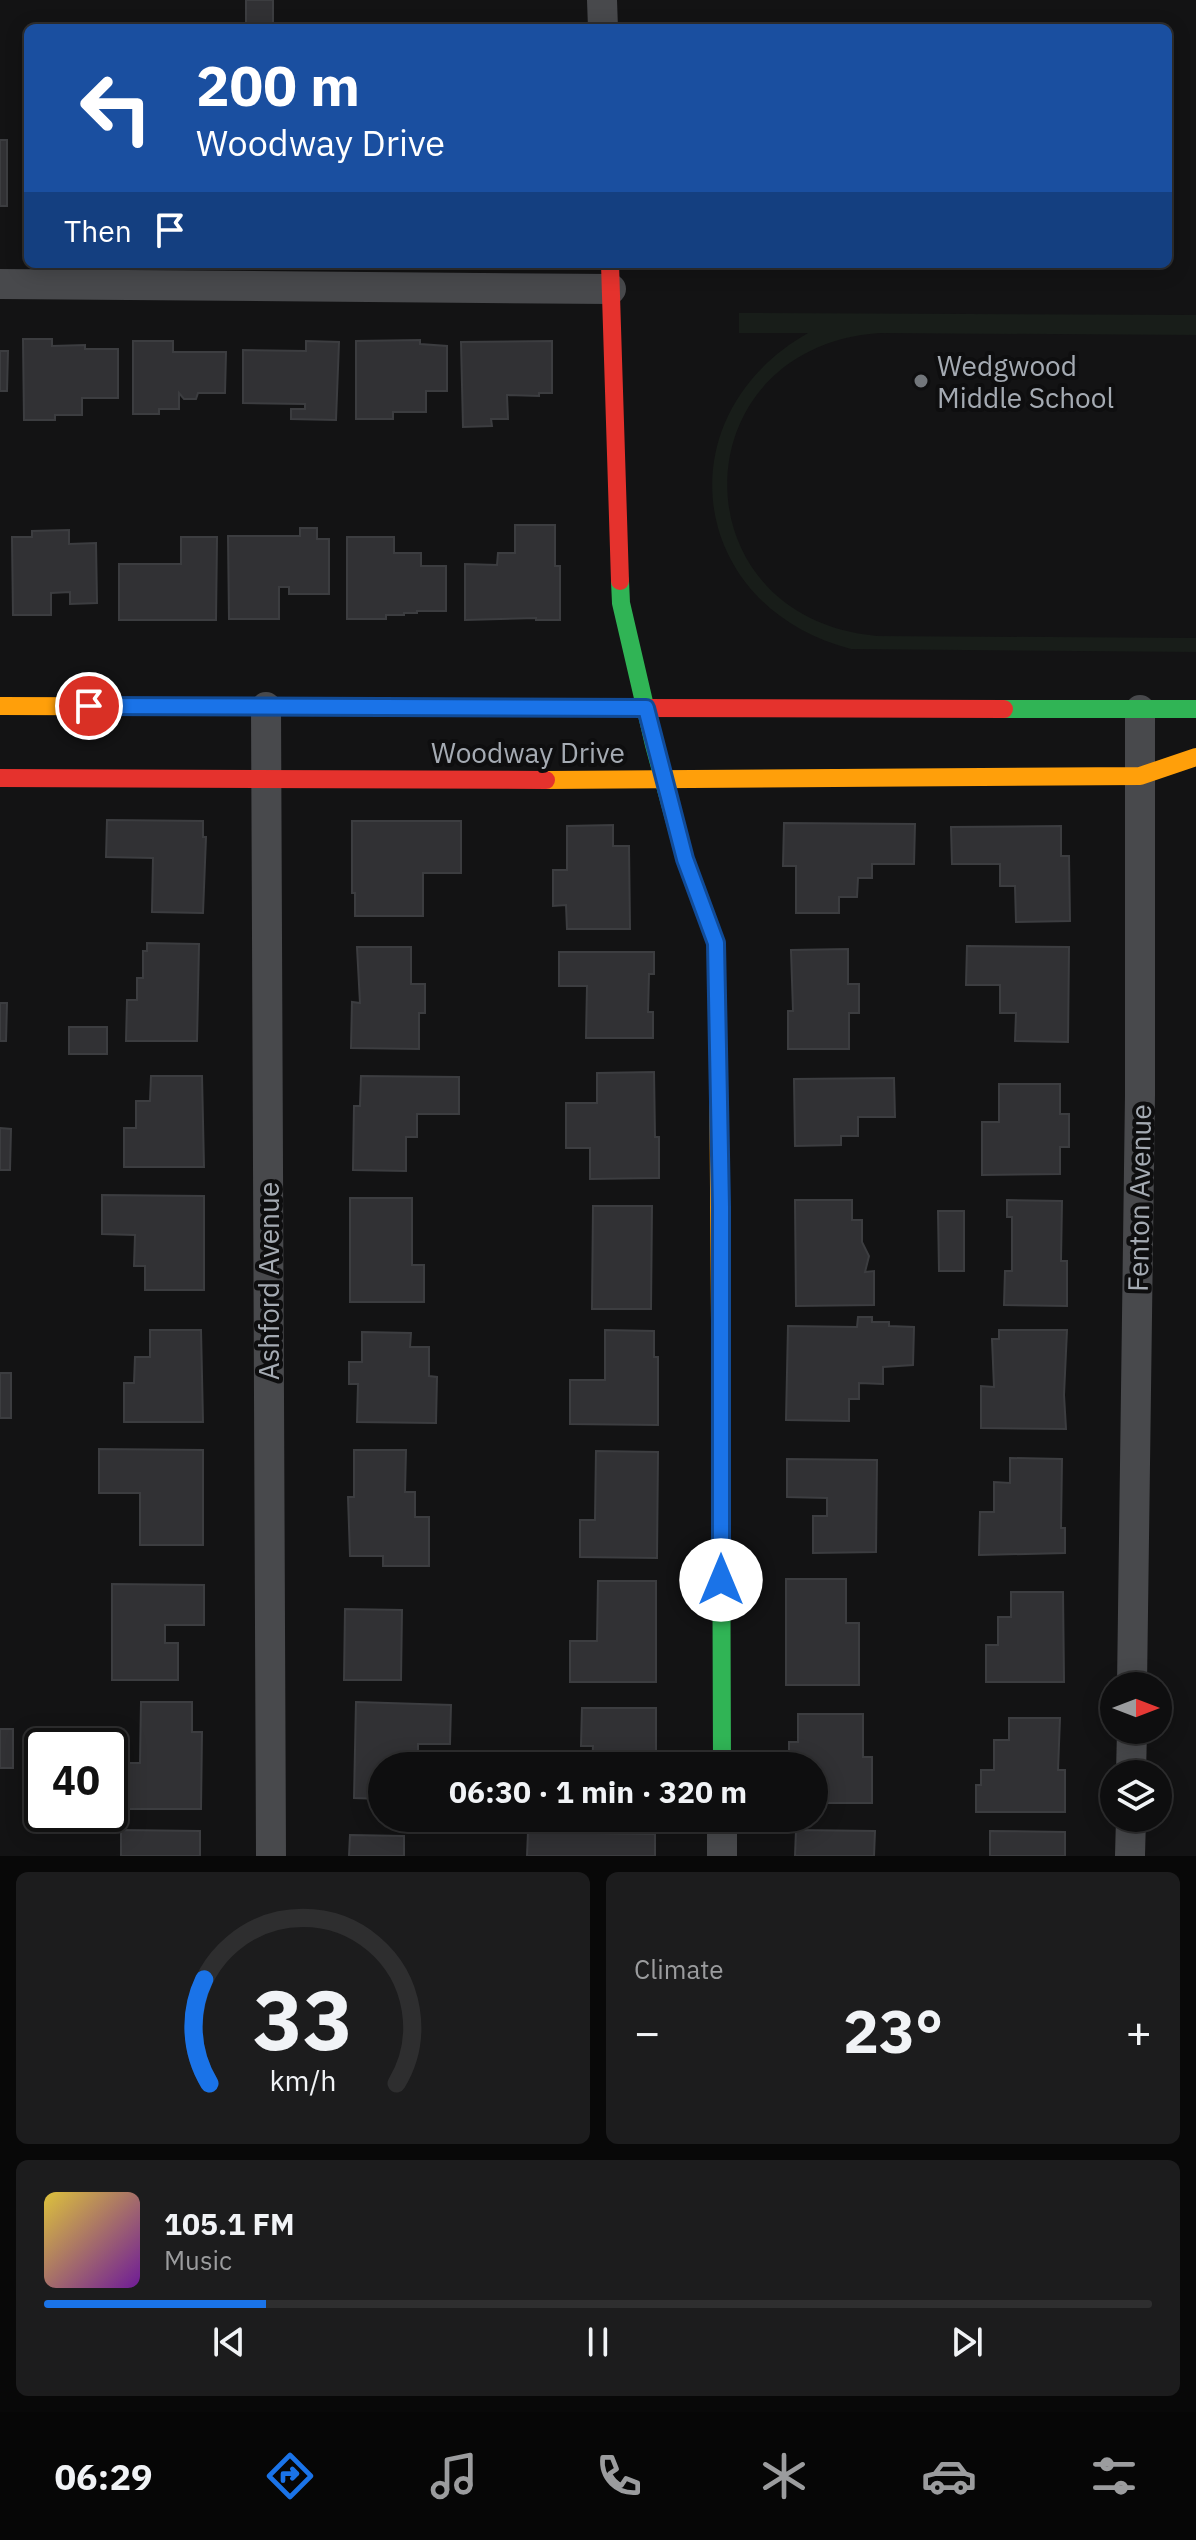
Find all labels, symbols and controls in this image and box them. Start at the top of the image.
text: 200 m [196,49,360,121]
icon: left [64,56,168,160]
text: Woodway Drive [196,119,445,166]
icon: arrive [148,208,192,252]
text: Then [64,211,132,250]
place label: Wedgwood Middle School [937,347,1114,416]
marker: Wedgwood Middle School [912,372,930,390]
pin [55,672,123,740]
icon: arrive [67,684,111,728]
street label: Woodway Drive [431,734,625,771]
street label: Fenton Avenue [1119,1104,1159,1292]
street label: Ashford Avenue [250,1182,287,1380]
position arrow [679,1538,763,1622]
north arrow [1100,1672,1172,1744]
map controls [1100,1672,1172,1832]
speed limit sign: 40 [24,1728,128,1832]
button: layers [1100,1760,1172,1832]
text: 06:30 · 1 min · 320 m [449,1772,747,1811]
text: Climate [634,1952,724,1986]
text: 33 [253,1965,353,2073]
text: 23° [843,1991,943,2070]
text: − [634,2003,660,2060]
text: + [1126,2003,1152,2060]
text: km/h [269,2062,337,2099]
text: 105.1 FM [164,2204,295,2243]
text: Music [164,2243,232,2277]
icon: previous [207,2320,251,2364]
icon: pause [576,2320,620,2364]
icon: next [945,2320,989,2364]
icon: directions [262,2448,318,2504]
icon: music [426,2448,482,2504]
icon: phone [591,2448,647,2504]
icon: climate [756,2448,812,2504]
icon: car [921,2448,977,2504]
icon: filters [1086,2448,1142,2504]
text: 06:29 [54,2453,153,2500]

